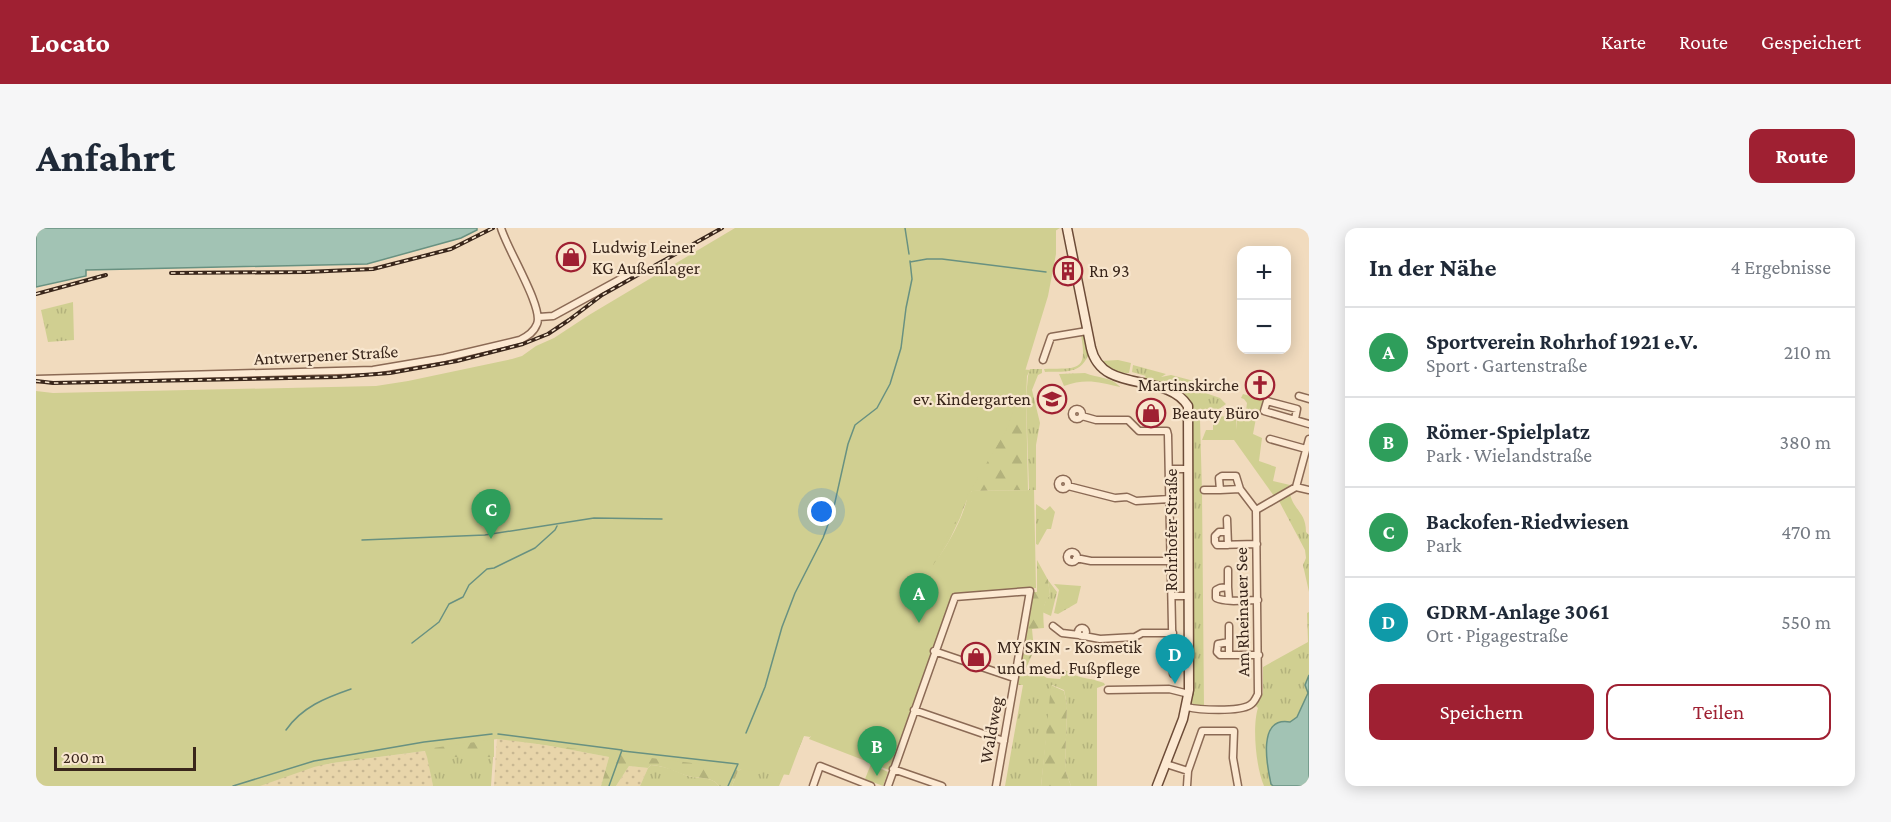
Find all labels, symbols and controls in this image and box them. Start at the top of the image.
text: Locato [30,27,110,58]
text: Karte [1601,30,1646,54]
text: Route [1679,30,1728,54]
text: Gespeichert [1761,30,1861,54]
button: Route [1749,129,1855,183]
text: Anfahrt [36,133,175,180]
place label: Ludwig Leiner KG Außenlager [592,237,701,278]
shop icon: Ludwig Leiner KG Außenlager [555,241,587,273]
map controls [1237,246,1291,354]
button: + [1237,246,1291,300]
text: In der Nähe [1369,253,1497,282]
building icon: Rn 93 [1052,255,1084,287]
text: 4 Ergebnisse [1730,256,1831,278]
place label: Rn 93 [1089,261,1129,281]
button: − [1237,300,1291,354]
text: Sportverein Rohrhof 1921 e.V. [1426,329,1698,354]
street label: Antwerpener Straße [253,341,399,369]
text: A [1383,341,1394,363]
text: 210 m [1784,341,1831,363]
text: Sport · Gartenstraße [1426,354,1587,376]
church icon: Martinskirche [1244,369,1276,401]
place label: Martinskirche [1138,375,1239,395]
school or university icon: ev. Kindergarten [1036,383,1068,415]
place label: ev. Kindergarten [913,389,1031,409]
shop icon: Beauty Büro [1135,397,1167,429]
place label: Beauty Büro [1172,403,1260,423]
text: Römer-Spielplatz [1426,419,1590,444]
text: B [1383,431,1394,453]
text: 380 m [1780,431,1831,453]
text: Park · Wielandstraße [1426,444,1592,466]
street label: Rohrhofer Straße [1161,468,1181,591]
pin: C [472,490,510,539]
your location [807,497,836,526]
text: Backofen-Riedwiesen [1426,509,1629,534]
text: C [1382,521,1395,543]
text: 470 m [1781,521,1831,543]
text: Park [1426,534,1462,556]
street label: Am Rheinauer See [1231,547,1253,677]
pin: A [900,574,938,623]
text: GDRM-Anlage 3061 [1426,599,1609,624]
text: D [1382,611,1395,633]
text: 550 m [1781,611,1831,633]
text: Ort · Pigagestraße [1426,624,1568,646]
pin: D [1156,634,1194,684]
place label: MY SKIN - Kosmetik und med. Fußpflege [997,637,1142,678]
shop icon: MY SKIN - Kosmetik und med. Fußpflege [960,641,992,673]
button: Speichern [1369,684,1594,740]
button: Teilen [1606,684,1831,740]
street label: Waldweg [975,695,1007,765]
pin: B [858,726,896,776]
scale bar [54,744,196,772]
text: 200 m [63,749,105,766]

